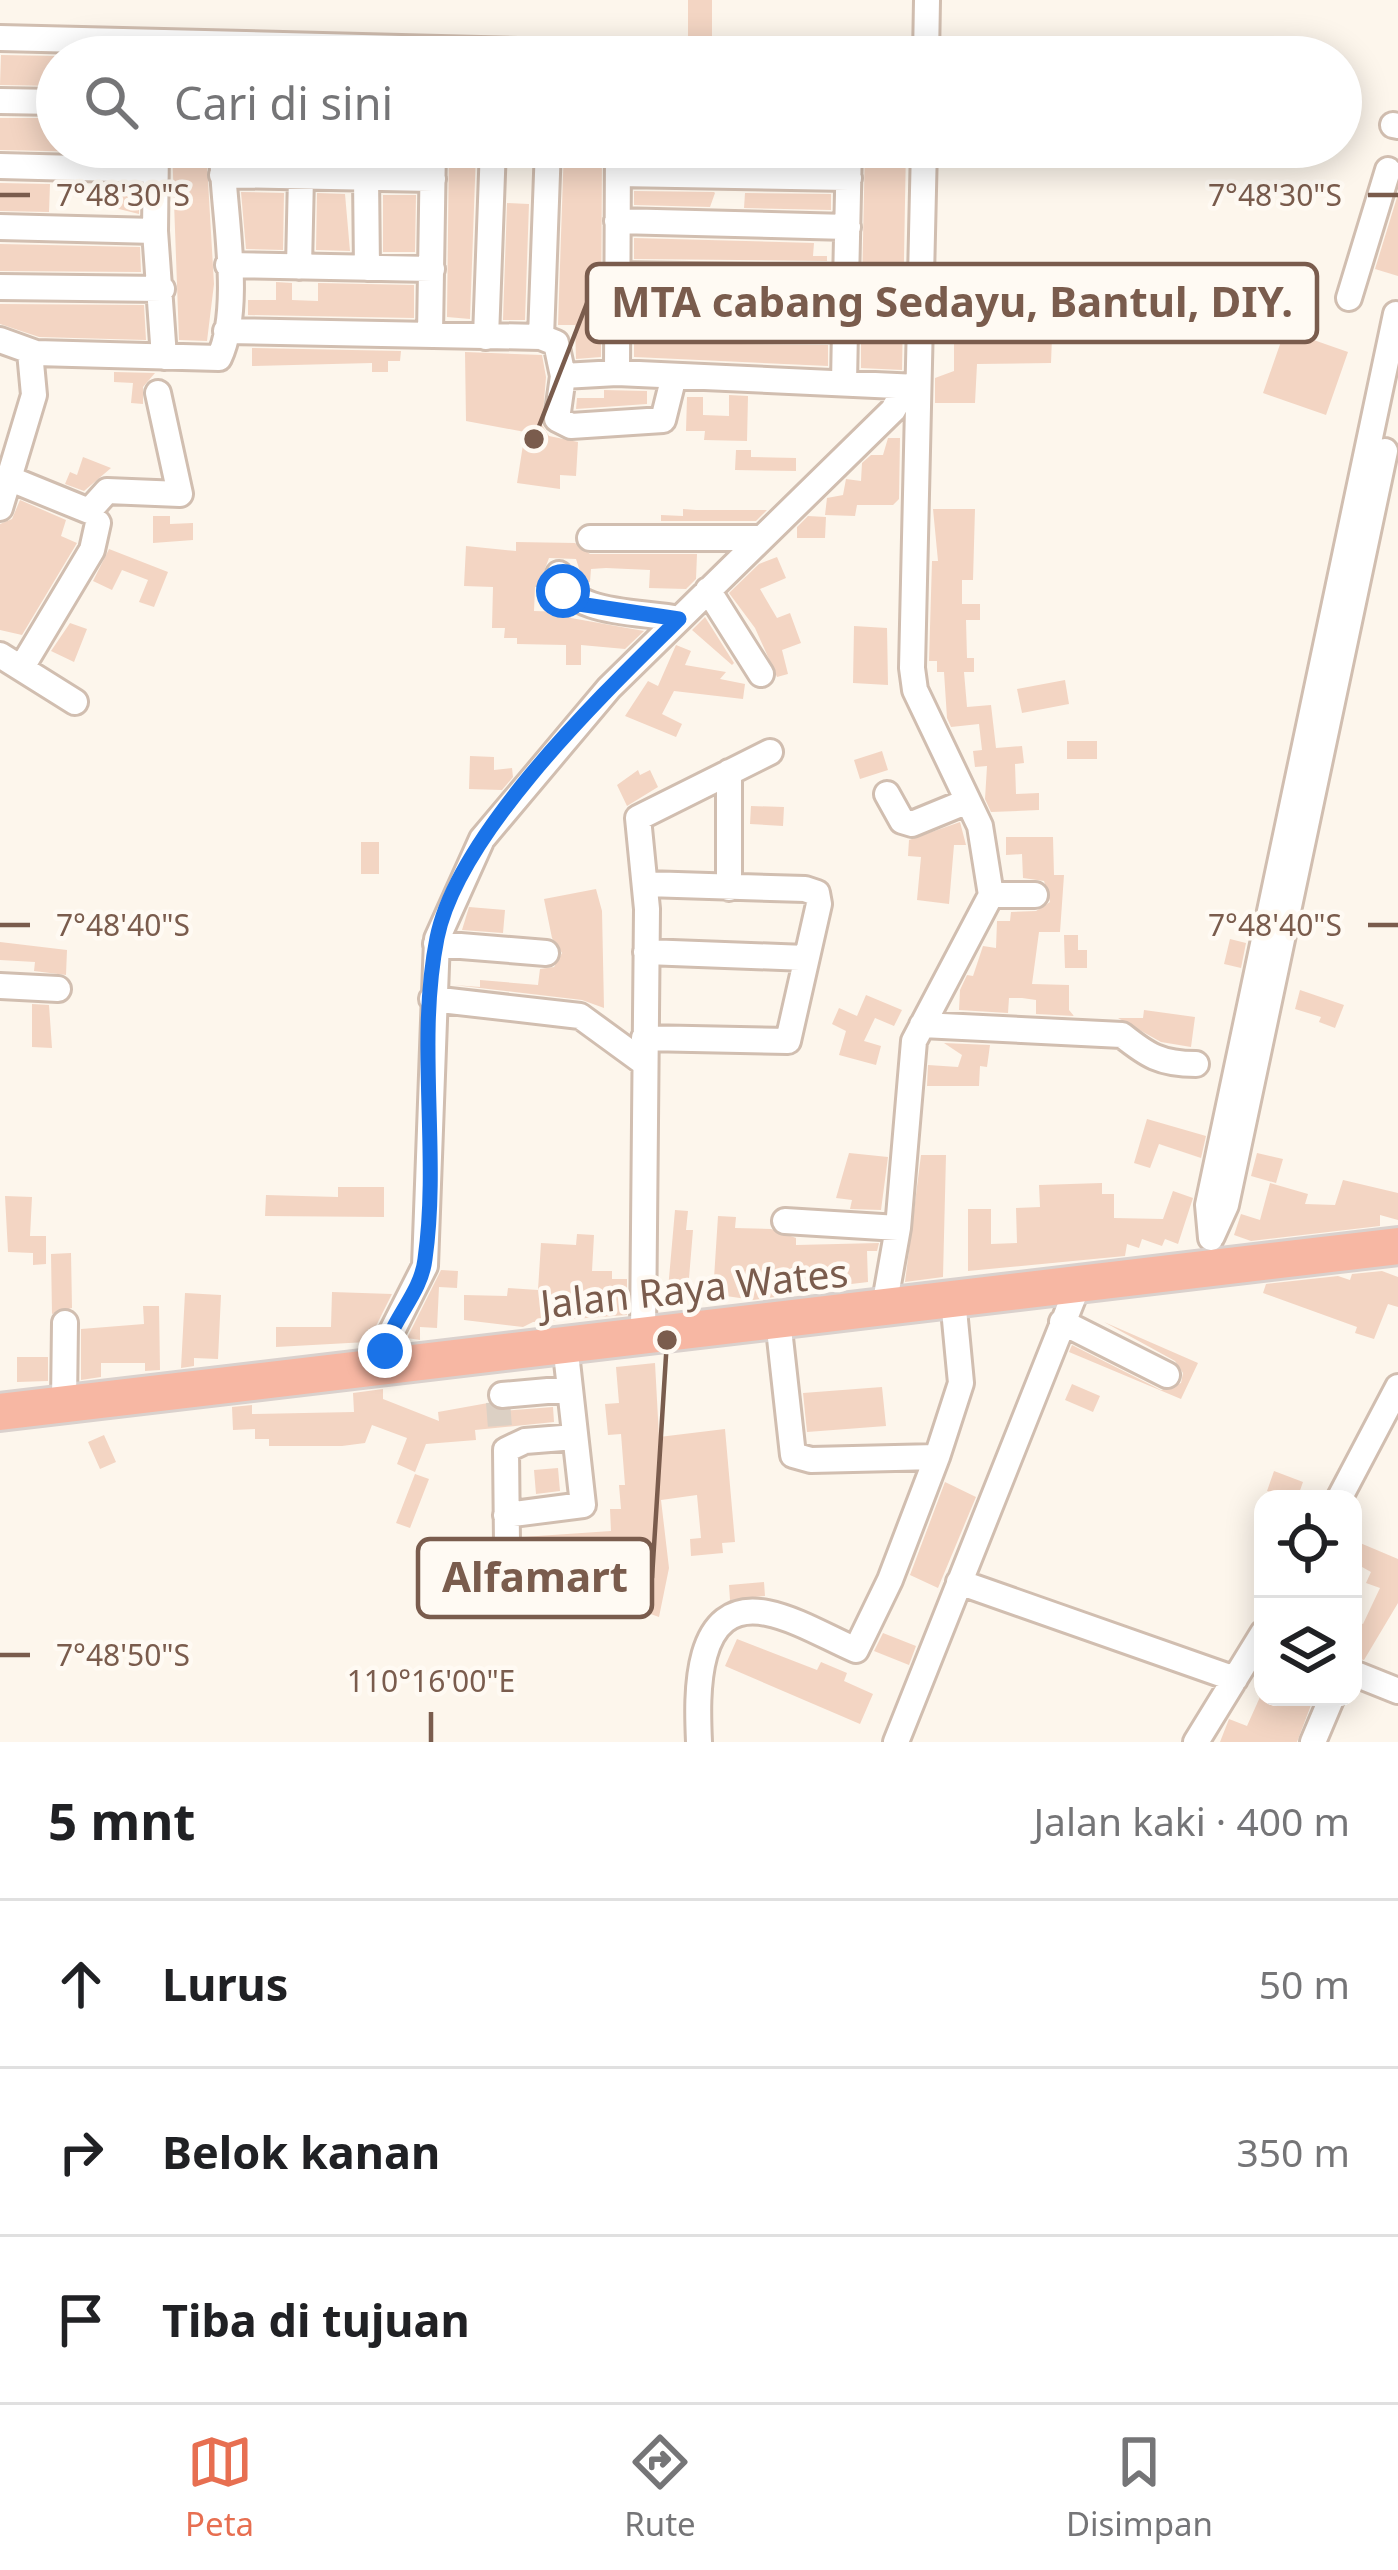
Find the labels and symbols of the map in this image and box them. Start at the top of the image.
text: 7°48'30"S [56,174,190,215]
text: 7°48'30"S [1208,174,1342,215]
callout: MTA cabang Sedayu, Bantul, DIY. [587,264,1317,342]
text: MTA cabang Sedayu, Bantul, DIY. [611,272,1293,329]
route start [536,564,590,618]
text: 7°48'40"S [56,904,190,945]
text: 7°48'40"S [1208,904,1342,945]
street label: Jalan Raya Wates [534,1245,850,1330]
route end [358,1324,412,1378]
callout: Alfamart [418,1539,652,1617]
text: Alfamart [442,1547,628,1604]
text: 7°48'50"S [56,1634,190,1675]
text: 110°16'00"E [347,1660,515,1701]

